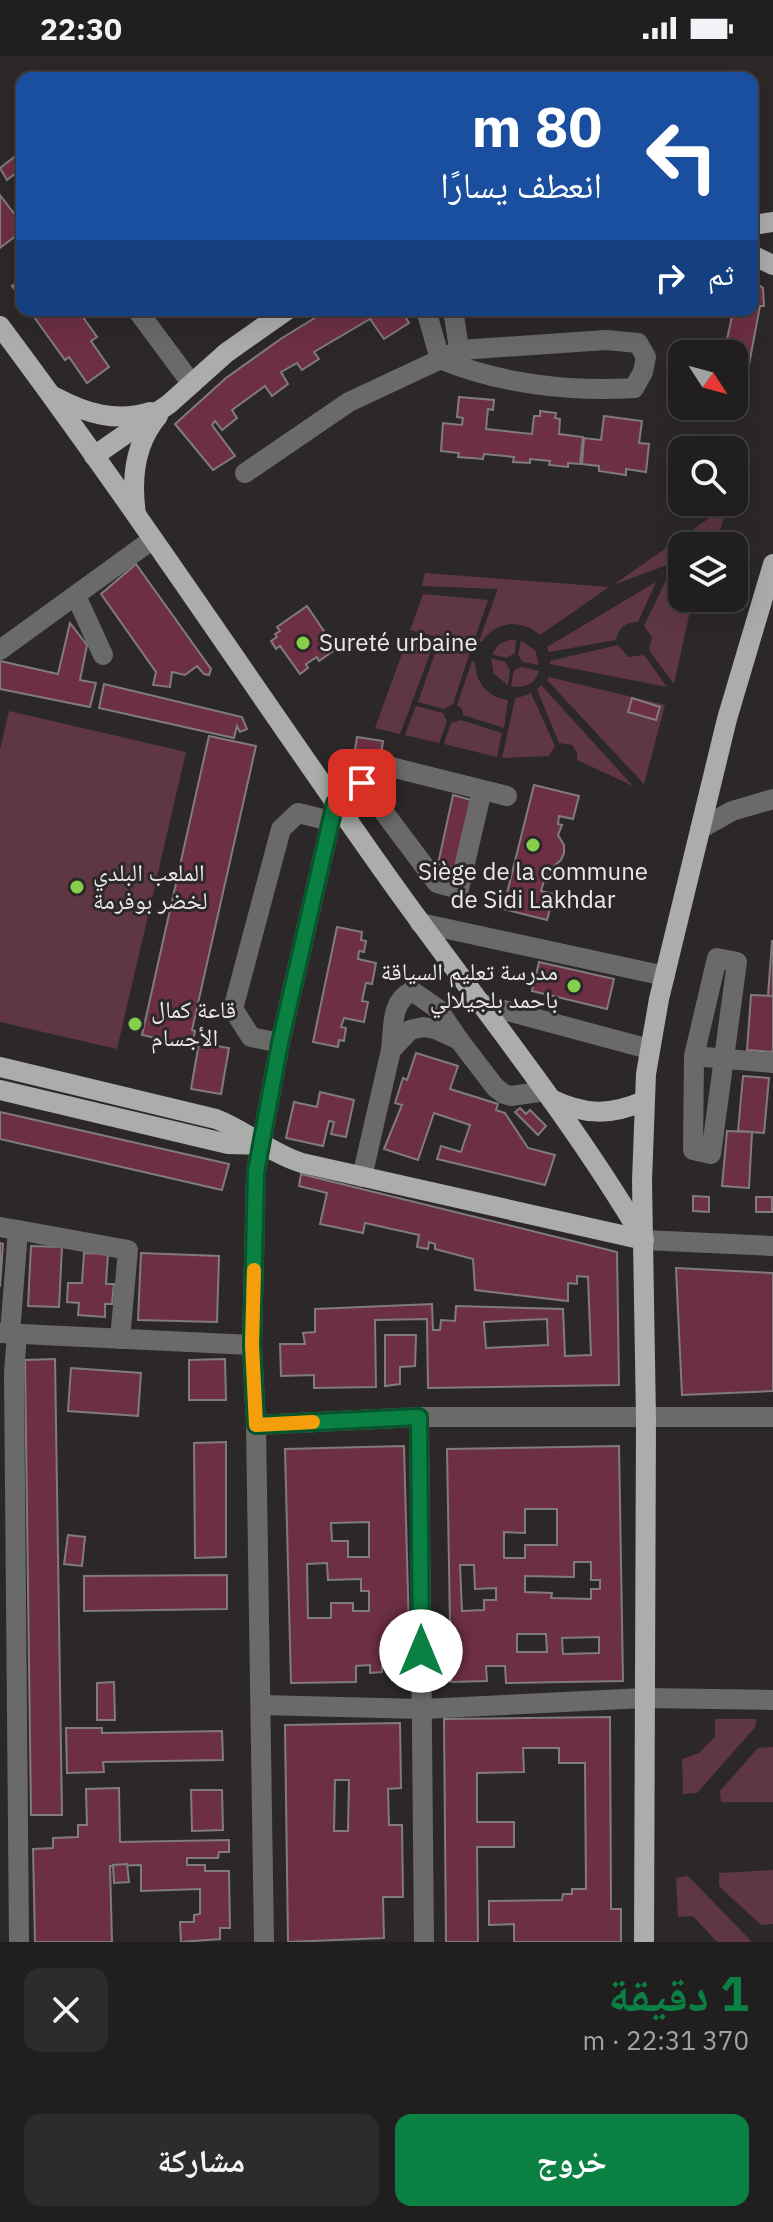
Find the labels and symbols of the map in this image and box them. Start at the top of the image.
north arrow [668,340,748,420]
place label: Sureté urbaine [319,626,478,658]
marker: Sureté urbaine [294,634,312,652]
pin [328,749,396,817]
marker: Siège de la commune de Sidi Lakhdar [524,836,542,854]
place label: Siège de la commune de Sidi Lakhdar [418,855,648,915]
place label: الملعب البلدي لخضر بوفرمة [93,856,208,916]
marker: الملعب البلدي لخضر بوفرمة [68,878,86,896]
place label: مدرسة تعليم السياقة باحمد بلجيلالي [381,955,558,1019]
marker: مدرسة تعليم السياقة باحمد بلجيلالي [565,977,583,995]
place label: قاعة كمال الأجسام [151,993,236,1054]
marker: قاعة كمال الأجسام [126,1015,144,1033]
position arrow [379,1609,463,1693]

